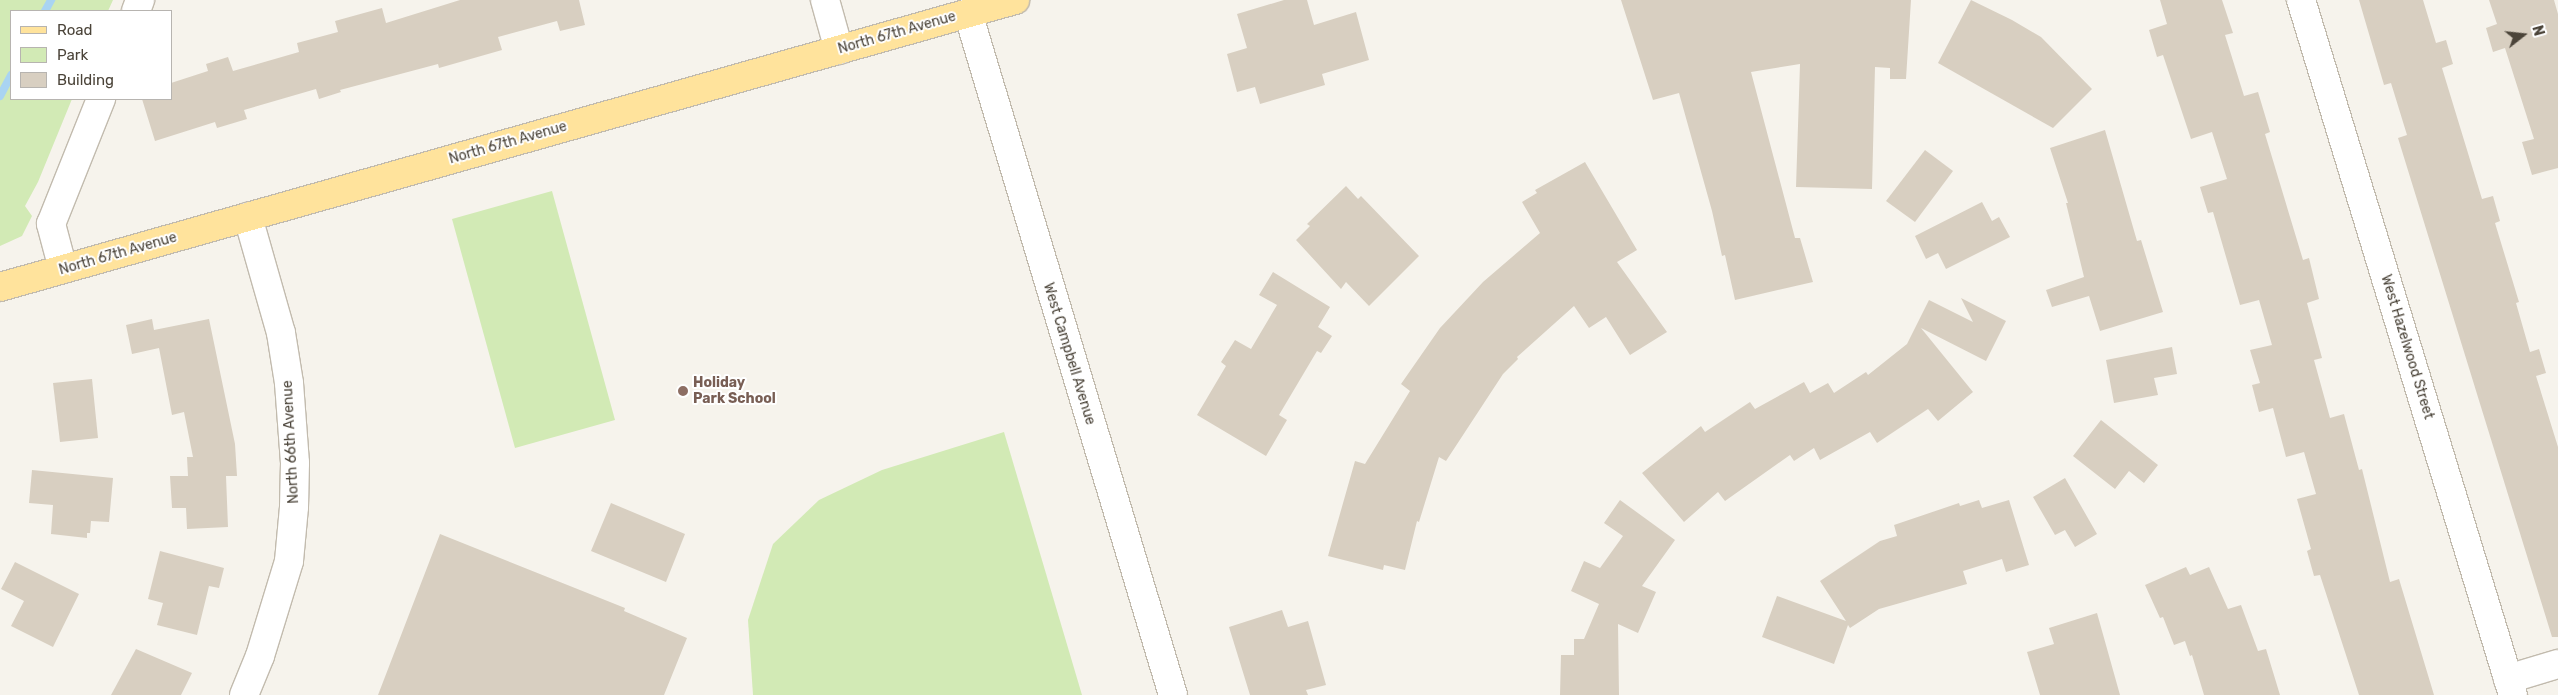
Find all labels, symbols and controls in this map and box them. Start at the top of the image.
street label: North 67th Avenue [836,8,958,58]
legend [10,10,172,100]
north arrow [2498,10,2548,60]
text: Road [57,21,93,39]
text: N [2528,24,2547,38]
text: Park [57,46,88,64]
text: Building [57,71,114,89]
street label: North 67th Avenue [447,118,569,168]
street label: North 67th Avenue [57,229,179,279]
street label: West Hazelwood Street [2377,273,2437,421]
street label: West Campbell Avenue [1039,281,1099,427]
place label: Holiday Park School [693,375,776,408]
street label: North 66th Avenue [279,380,303,504]
marker: Holiday Park School [677,385,689,397]

